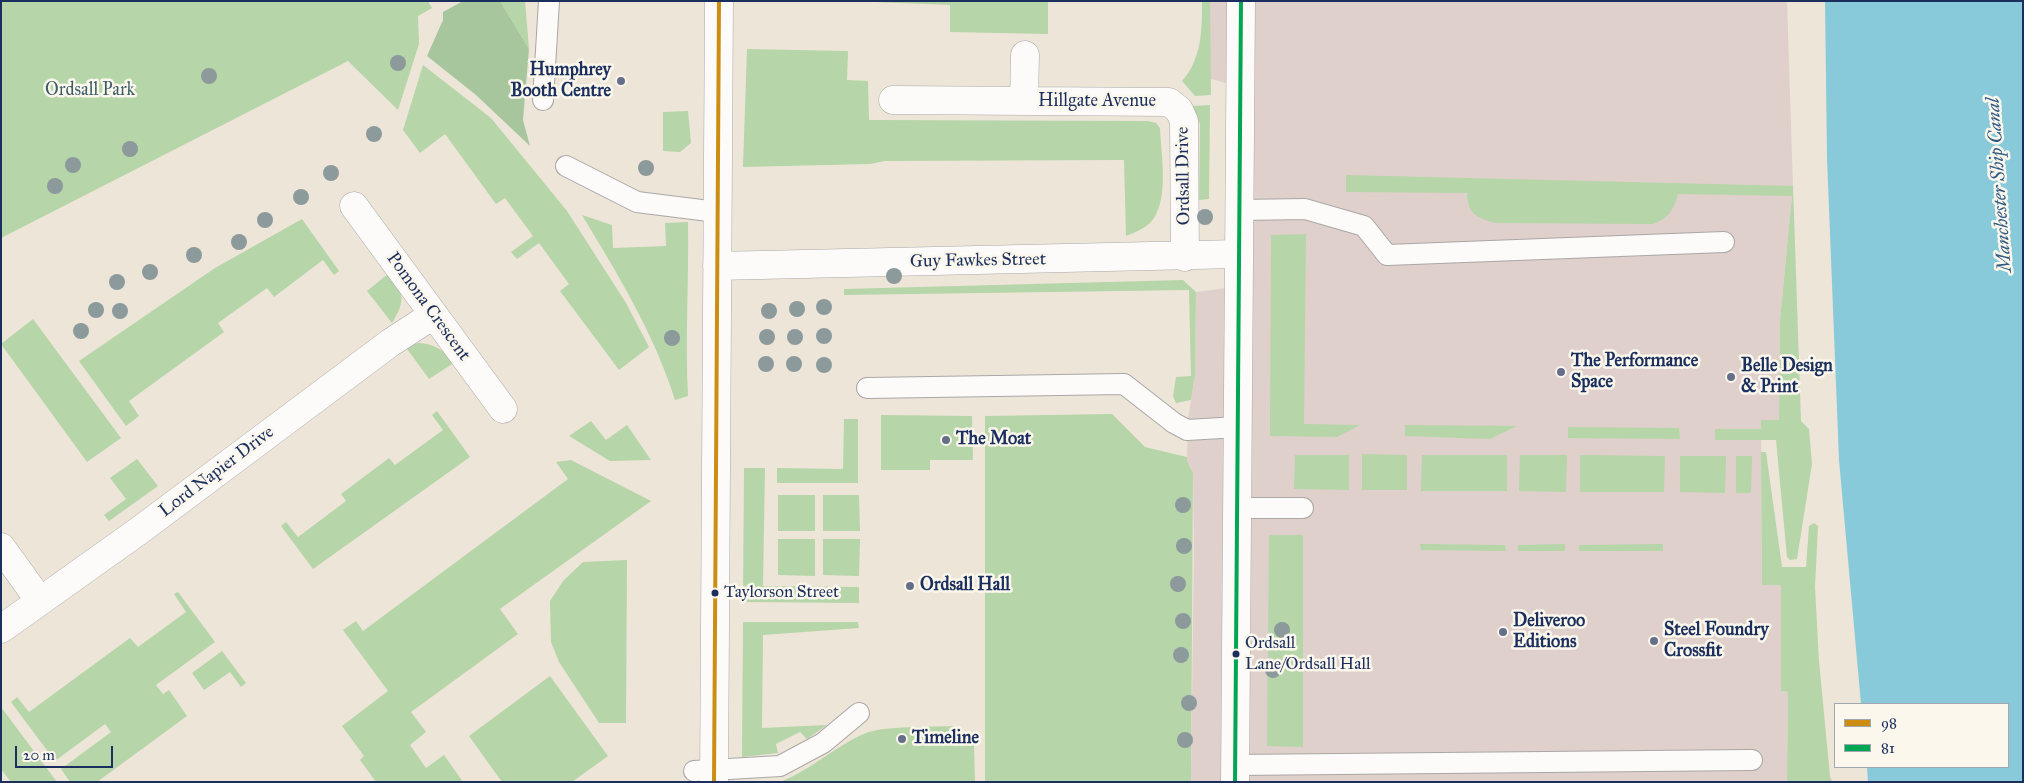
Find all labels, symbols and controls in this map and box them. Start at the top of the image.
place label: Humphrey Booth Centre [511,60,611,102]
marker: Humphrey Booth Centre [615,75,627,87]
park label: Ordsall Park [45,80,135,102]
street label: Hillgate Avenue [1038,91,1156,113]
water label: Manchester Ship Canal [1983,97,2017,273]
street label: Ordsall Drive [1172,126,1196,226]
street label: Pomona Crescent [381,249,475,365]
street label: Guy Fawkes Street [910,249,1046,273]
place label: The Performance Space [1571,351,1698,394]
place label: Belle Design & Print [1741,356,1833,398]
marker: The Performance Space [1555,366,1567,378]
marker: Belle Design & Print [1725,371,1737,383]
street label: Lord Napier Drive [155,422,279,522]
place label: The Moat [956,429,1031,451]
marker: The Moat [940,434,952,446]
place label: Ordsall Hall [920,575,1010,597]
marker: Ordsall Hall [904,580,916,592]
place label: Taylorson Street [724,583,839,603]
marker: Taylorson Street [710,588,720,598]
place label: Deliveroo Editions [1513,611,1585,654]
place label: Steel Foundry Crossfit [1664,620,1769,662]
marker: Deliveroo Editions [1497,626,1509,638]
place label: Ordsall Lane/Ordsall Hall [1245,634,1371,674]
marker: Steel Foundry Crossfit [1648,635,1660,647]
marker: Ordsall Lane/Ordsall Hall [1231,649,1241,659]
legend [1834,703,2009,768]
text: 98 [1881,714,1897,732]
place label: Timeline [912,728,979,750]
marker: Timeline [896,733,908,745]
scale bar [18,736,115,768]
text: 81 [1881,739,1895,757]
text: 20 m [23,746,55,764]

